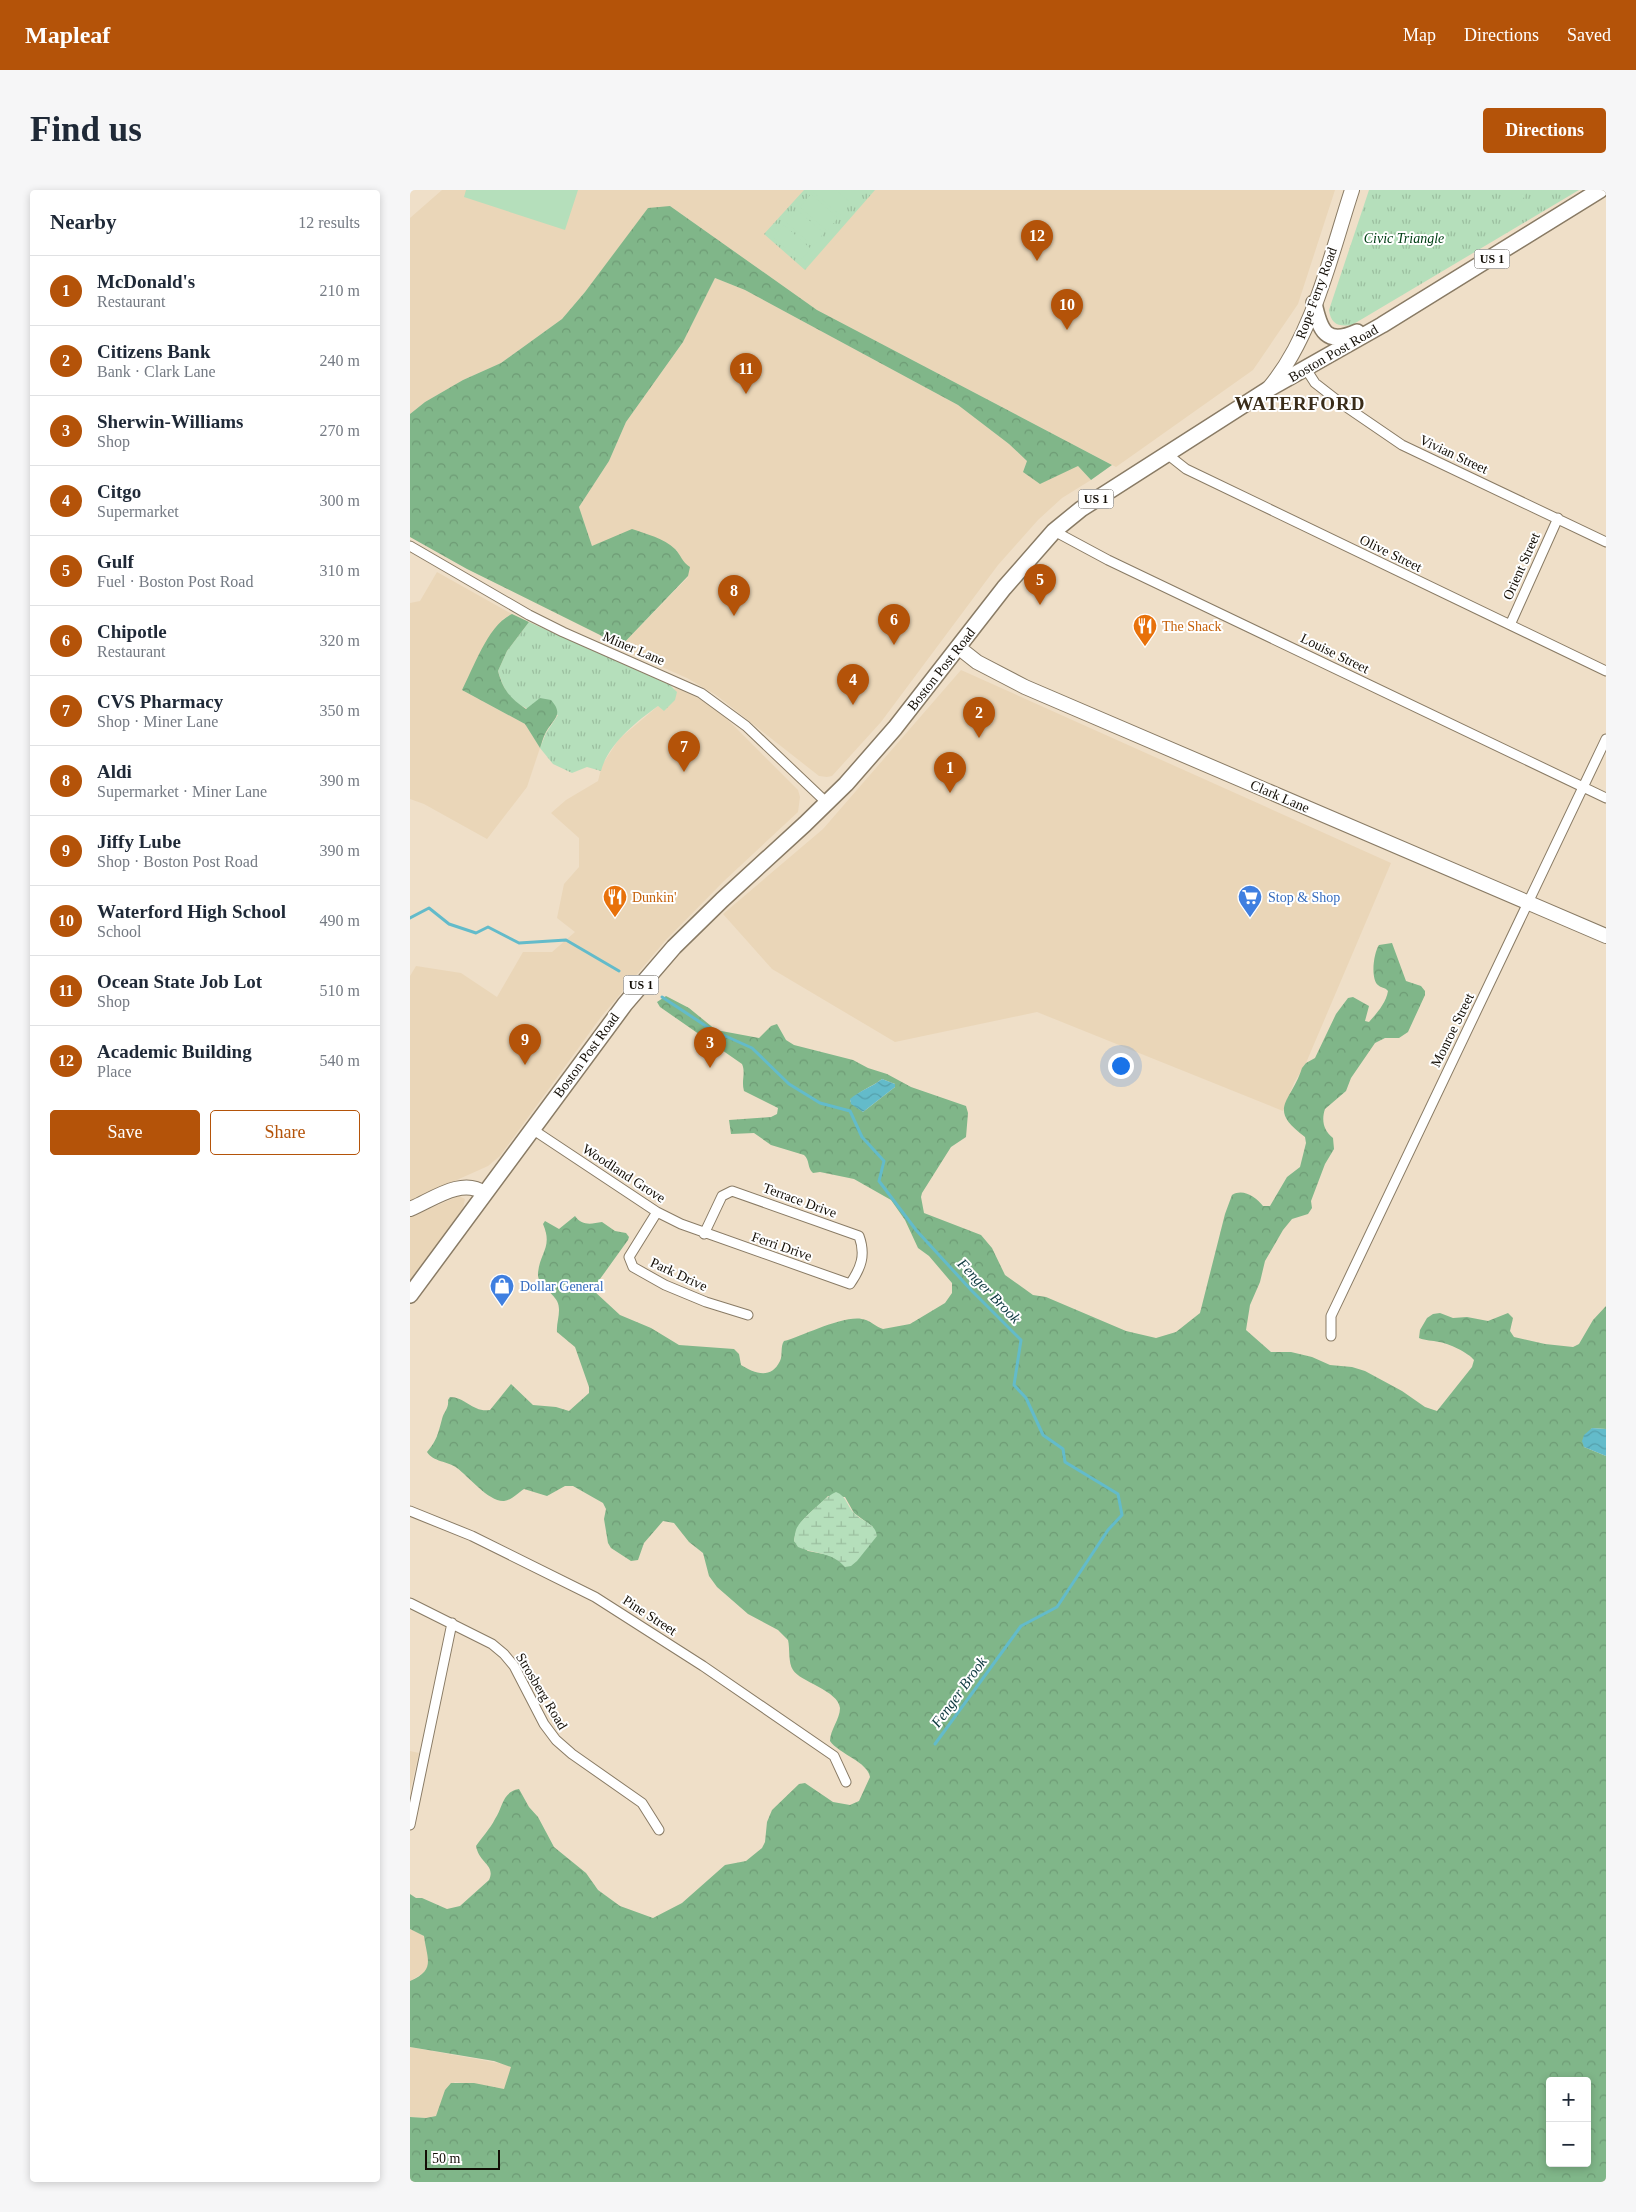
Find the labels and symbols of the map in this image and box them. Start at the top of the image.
pin: 12 [1021,220,1053,261]
park label: Civic Triangle [1364,231,1444,246]
street label: Rope Ferry Road [1293,245,1340,341]
road number: US 1 [1474,250,1510,268]
pin: 10 [1051,289,1083,330]
street label: Boston Post Road [1286,322,1380,385]
pin: 11 [730,353,762,394]
district label: WATERFORD [1234,393,1366,414]
street label: Vivian Street [1417,432,1490,477]
road number: US 1 [1078,490,1114,508]
street label: Orient Street [1500,530,1543,602]
street label: Olive Street [1357,532,1424,575]
pin: 5 [1024,564,1056,605]
pin: 8 [718,575,750,616]
pin: 6 [878,604,910,645]
restaurant icon: The Shack [1132,613,1158,647]
place label: The Shack [1162,619,1221,634]
street label: Boston Post Road [905,625,978,713]
street label: Miner Lane [601,629,667,668]
street label: Louise Street [1298,630,1372,677]
pin: 4 [837,664,869,705]
pin: 2 [963,697,995,738]
pin: 7 [668,731,700,772]
pin: 1 [934,752,966,793]
street label: Clark Lane [1248,777,1312,816]
restaurant icon: Dunkin' [602,884,628,918]
supermarket icon: Stop & Shop [1237,884,1263,918]
place label: Dunkin' [632,890,677,905]
place label: Stop & Shop [1268,890,1340,905]
road number: US 1 [624,976,658,994]
street label: Monroe Street [1428,991,1477,1070]
street label: Boston Post Road [551,1010,622,1100]
pin: 9 [509,1024,541,1065]
pin: 3 [694,1027,726,1068]
your location [1108,1053,1134,1079]
street label: Woodland Grove [580,1141,668,1206]
street label: Terrace Drive [761,1180,839,1221]
street label: Ferri Drive [750,1229,814,1264]
street label: Park Drive [648,1255,710,1294]
water label: Fenger Brook [954,1255,1024,1327]
shop icon: Dollar General [489,1273,515,1307]
place label: Dollar General [520,1279,604,1294]
street label: Pine Street [620,1593,680,1638]
street label: Strosberg Road [513,1650,570,1732]
water label: Fenger Brook [927,1653,990,1731]
scale bar [425,2147,500,2170]

